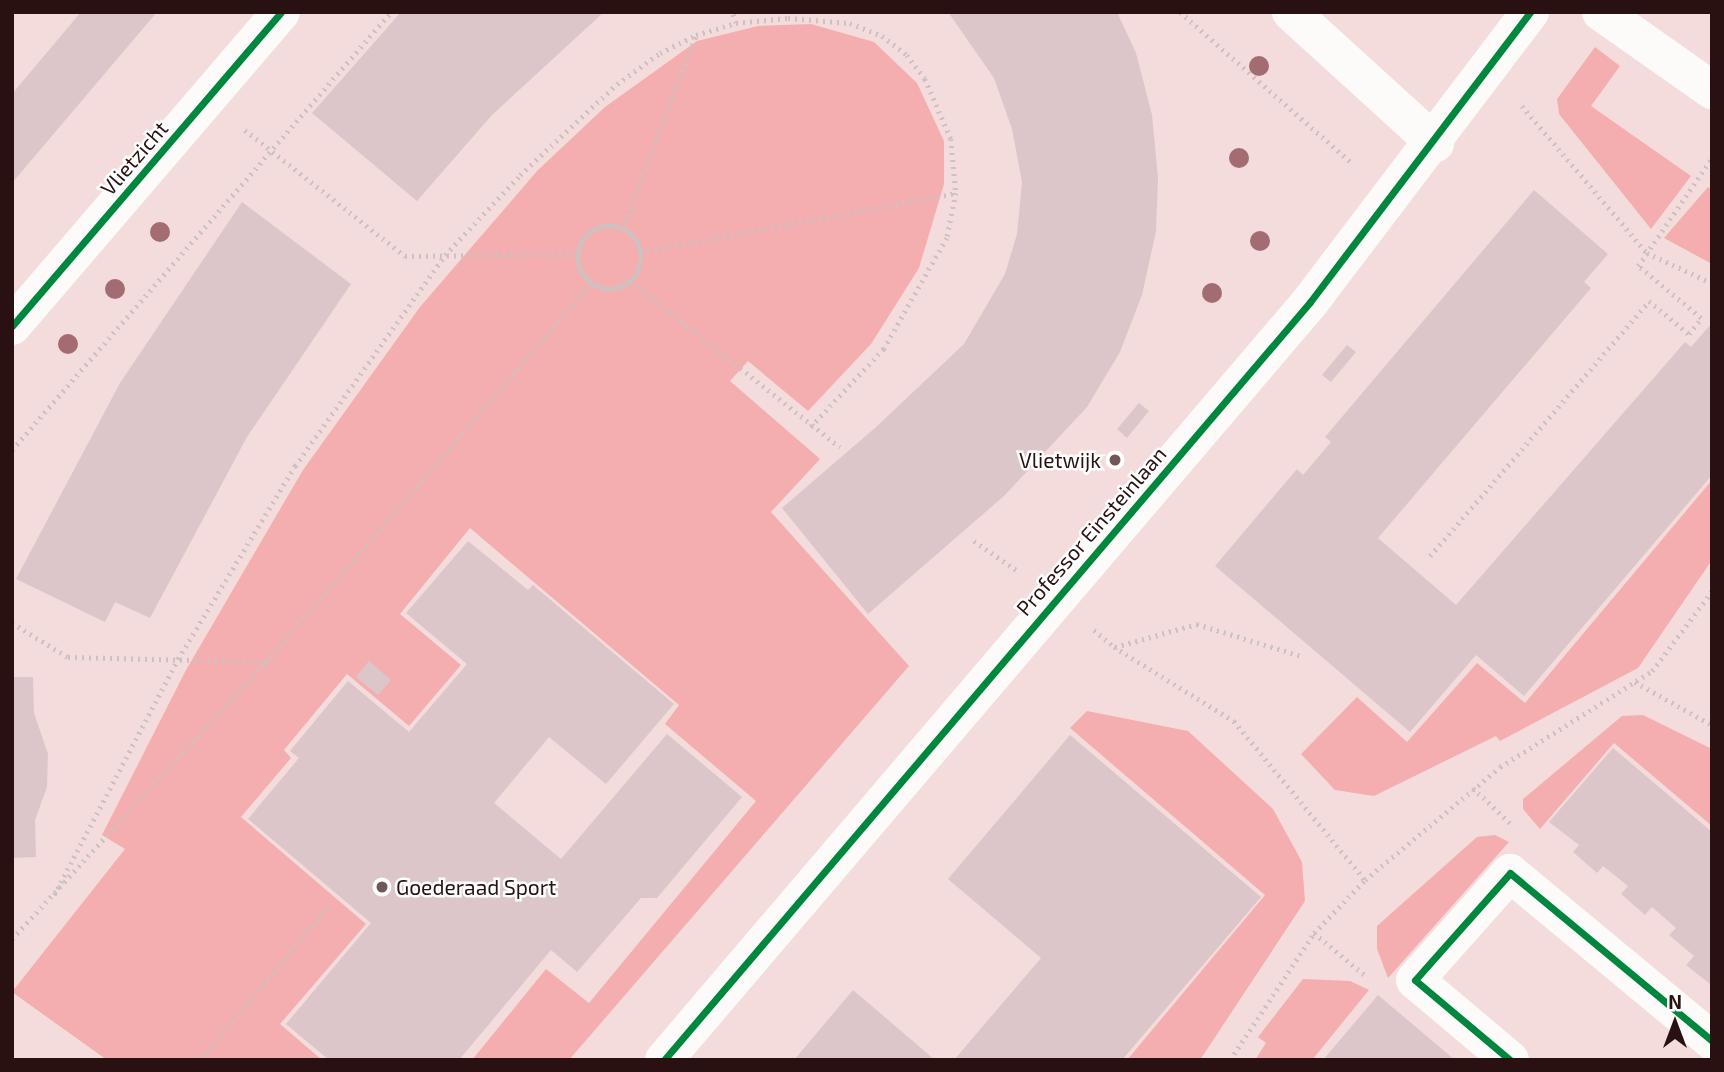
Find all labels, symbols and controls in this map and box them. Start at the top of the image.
street label: Vlietzicht [95,116,173,200]
street label: Professor Einsteinlaan [1011,441,1171,621]
place label: Vlietwijk [1019,447,1101,473]
marker: Vlietwijk [1107,452,1123,468]
place label: Goederaad Sport [396,874,556,900]
marker: Goederaad Sport [374,879,390,895]
north arrow [1640,988,1710,1058]
text: N [1668,990,1682,1013]

